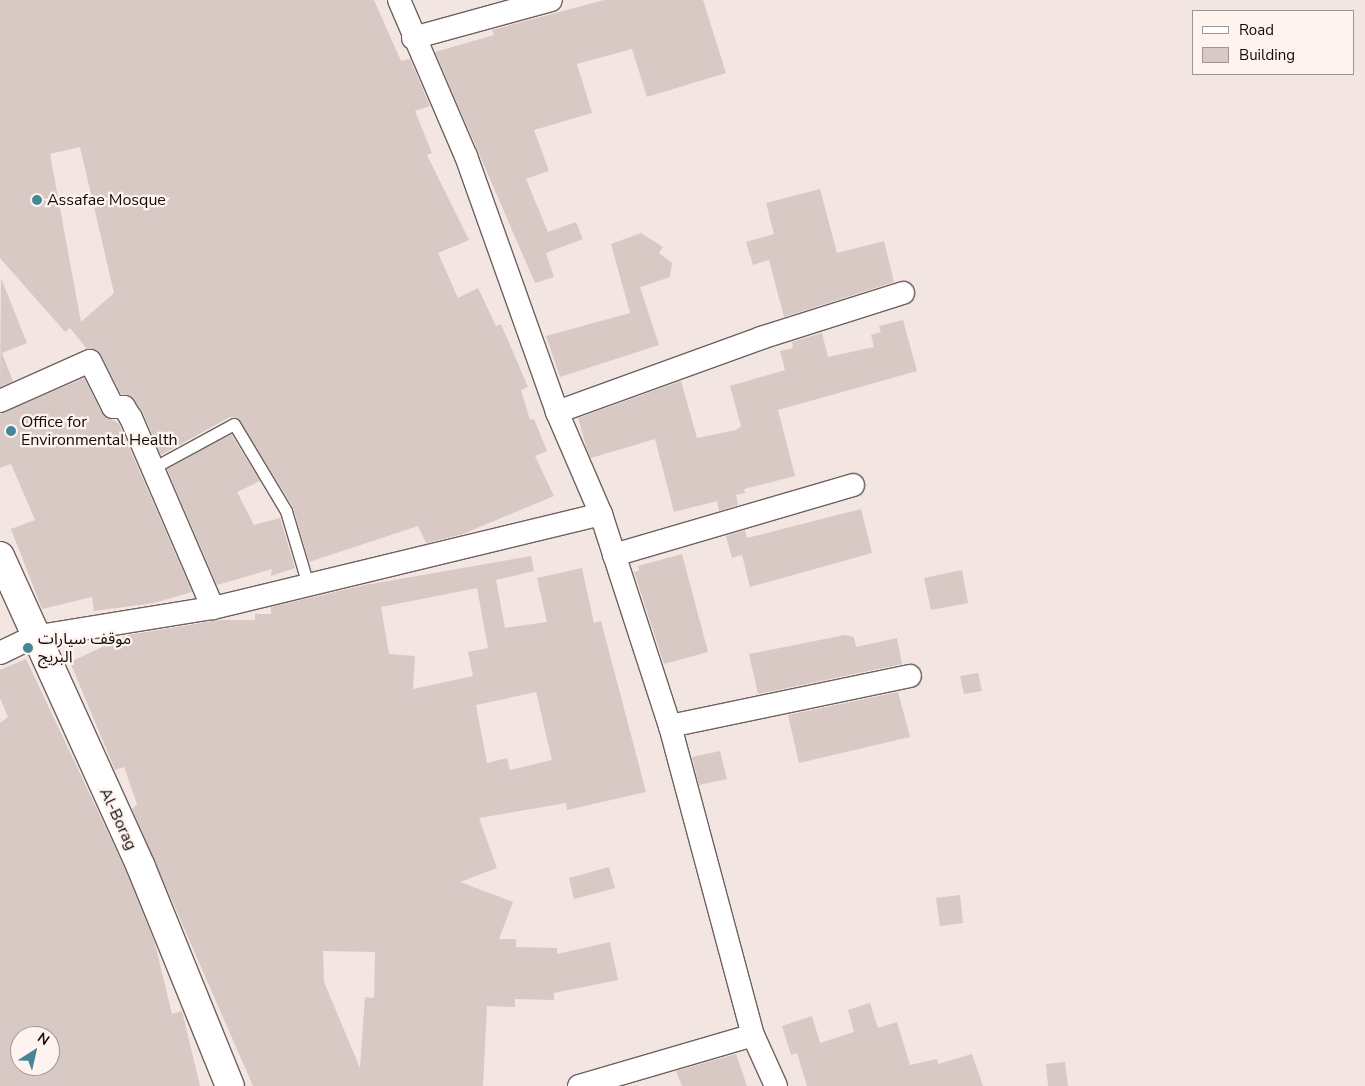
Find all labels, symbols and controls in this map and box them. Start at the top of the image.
legend [1192,10,1355,75]
text: Road [1239,20,1274,40]
text: Building [1239,45,1295,65]
place label: Assafae Mosque [47,190,166,210]
marker: Assafae Mosque [31,194,43,206]
place label: Office for Environmental Health [21,412,178,450]
marker: Office for Environmental Health [5,425,17,437]
place label: موقف سيارات البريج [38,629,131,667]
marker: موقف سيارات البريج [22,642,34,654]
street label: Al-Borag [95,785,141,853]
north arrow [10,1026,60,1076]
text: N [34,1028,53,1050]

